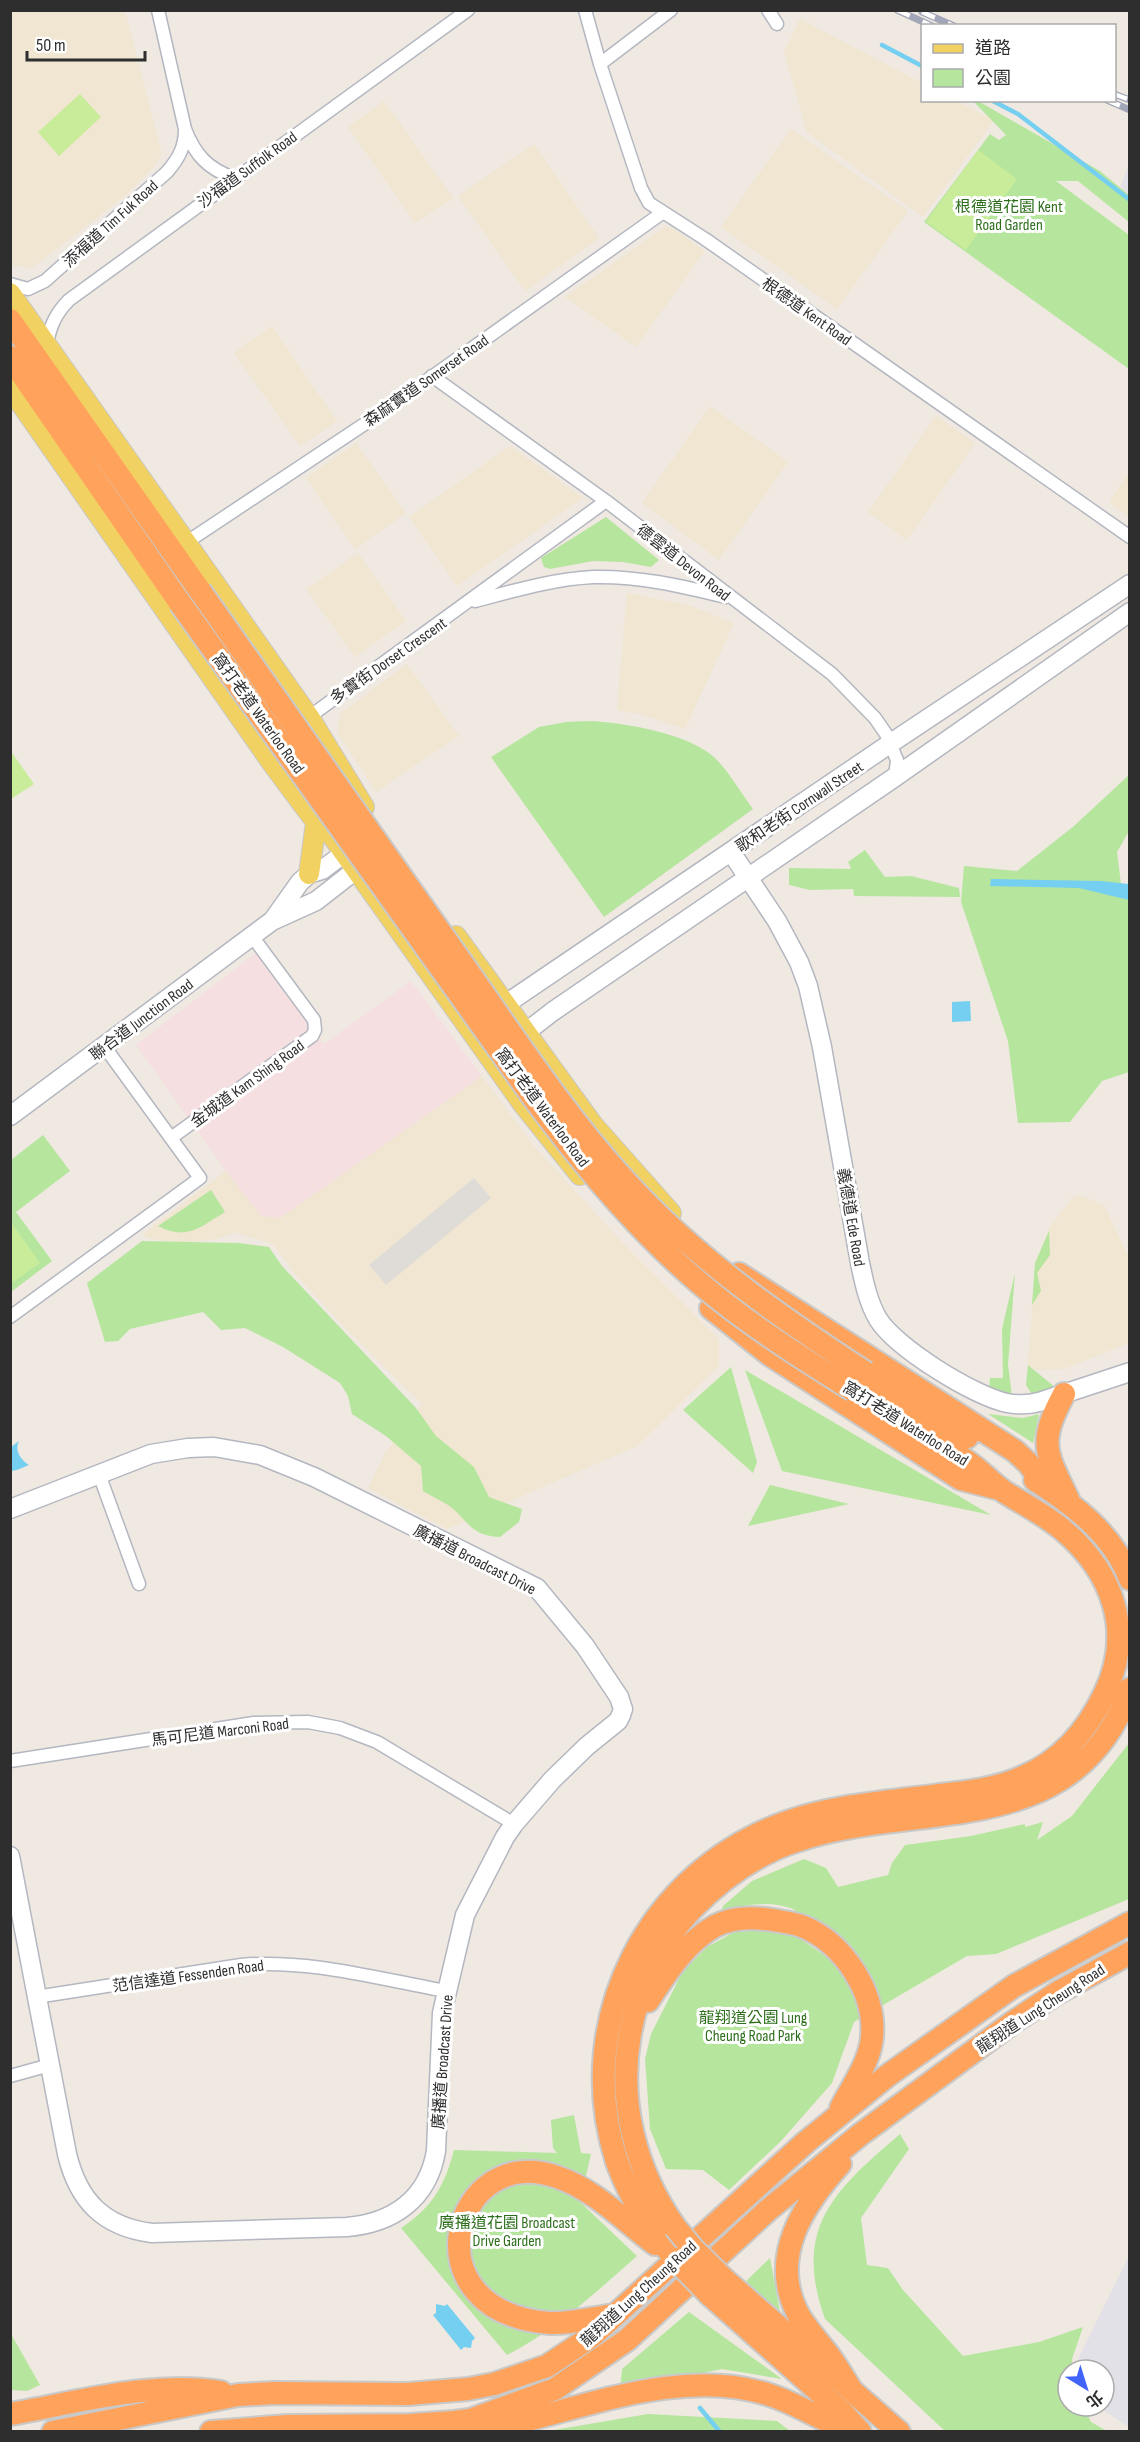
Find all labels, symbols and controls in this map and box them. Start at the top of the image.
scale bar [27,24,146,62]
legend [921,24,1116,102]
text: 50 m [36,35,66,56]
text: 道路 [975,38,1011,59]
text: 公園 [975,68,1011,89]
street label: 沙福道 Suffolk Road [195,128,301,213]
street label: 添福道 Tim Fuk Road [60,177,162,272]
park label: 根德道花園 Kent Road Garden [955,198,1063,235]
street label: 根德道 Kent Road [758,274,855,350]
street label: 森麻實道 Somerset Road [361,331,493,431]
street label: 德雲道 Devon Road [633,521,734,606]
street label: 多實街 Dorset Crescent [327,614,451,709]
street label: 窩打老道 Waterloo Road [208,650,308,778]
street label: 歌和老街 Cornwall Street [733,758,867,857]
street label: 聯合道 Junction Road [87,975,197,1065]
street label: 金城道 Kam Shing Road [187,1037,308,1132]
street label: 窩打老道 Waterloo Road [491,1045,593,1171]
street label: 義德道 Ede Road [833,1167,869,1268]
street label: 窩打老道 Waterloo Road [839,1378,971,1470]
street label: 廣播道 Broadcast Drive [410,1521,539,1599]
street label: 馬可尼道 Marconi Road [150,1715,290,1750]
street label: 范信達道 Fessenden Road [111,1956,265,1997]
street label: 龍翔道 Lung Cheung Road [973,1961,1109,2058]
street label: 廣播道 Broadcast Drive [429,1994,458,2130]
park label: 龍翔道公園 Lung Cheung Road Park [699,2009,807,2046]
park label: 廣播道花園 Broadcast Drive Garden [439,2214,575,2251]
street label: 龍翔道 Lung Cheung Road [577,2237,701,2351]
north arrow [1056,2358,1116,2418]
text: 北 [1082,2386,1106,2411]

